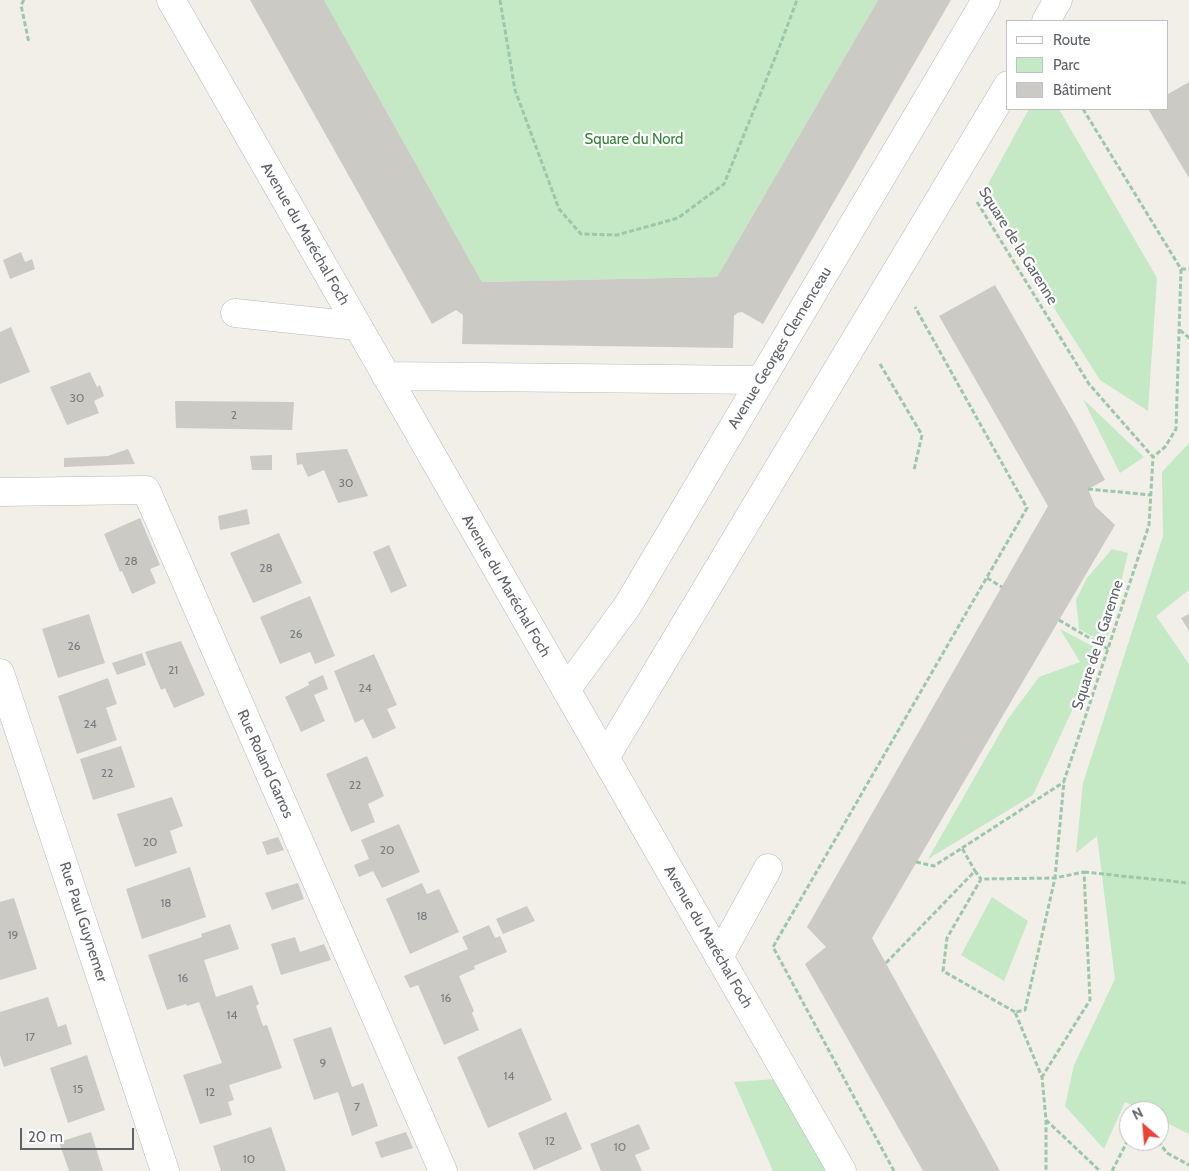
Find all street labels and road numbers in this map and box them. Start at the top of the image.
street label: Avenue du Maréchal Foch [257,160,353,308]
street label: Square de la Garenne [975,184,1061,308]
street label: Avenue Georges Clemenceau [725,264,835,432]
street label: Avenue du Maréchal Foch [458,512,554,660]
street label: Square de la Garenne [1069,578,1127,712]
street label: Rue Roland Garros [233,707,297,821]
street label: Rue Paul Guynemer [55,860,111,984]
street label: Avenue du Maréchal Foch [660,863,756,1011]

